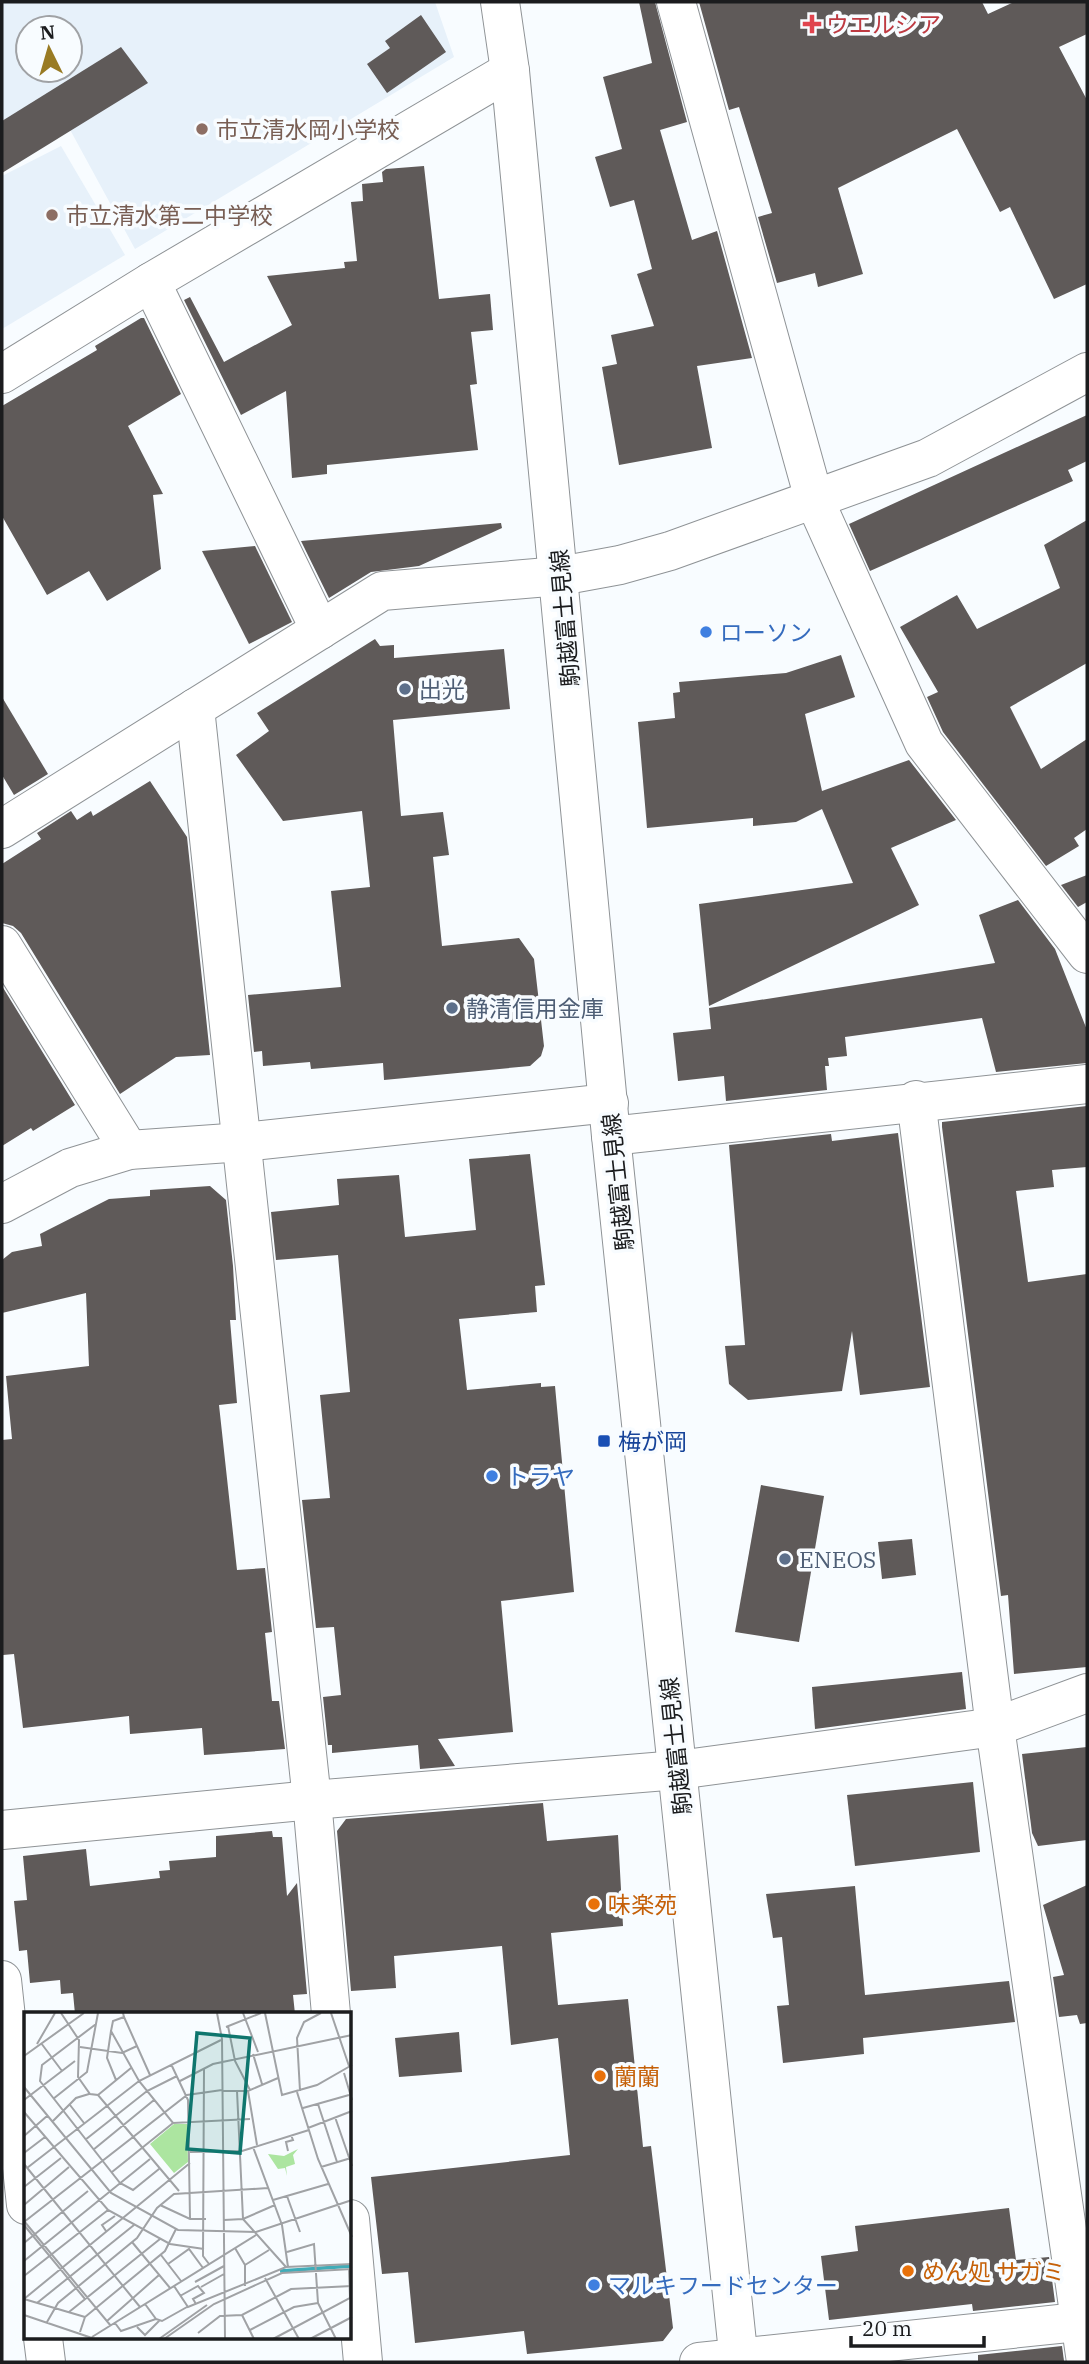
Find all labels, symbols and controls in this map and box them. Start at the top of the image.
place label: ウエルシア [826,9,941,39]
north arrow [14,14,84,84]
marker: ウエルシア [804,16,820,32]
text: N [39,19,56,45]
place label: 市立清水岡小学校 [216,114,400,144]
marker: 市立清水岡小学校 [194,121,210,137]
place label: 市立清水第二中学校 [66,200,273,230]
marker: 市立清水第二中学校 [44,207,60,223]
street label: 駒越富士見線 [543,548,585,688]
place label: ローソン [720,617,812,647]
marker: ローソン [698,624,714,640]
place label: 出光 [419,674,465,704]
marker: 出光 [397,681,413,697]
place label: 静清信用金庫 [466,993,604,1023]
marker: 静清信用金庫 [444,1000,460,1016]
street label: 駒越富士見線 [595,1112,639,1252]
place label: 梅が岡 [618,1426,687,1456]
marker: 梅が岡 [596,1433,612,1449]
place label: トラヤ [506,1461,575,1491]
marker: トラヤ [484,1468,500,1484]
place label: ENEOS [799,1544,876,1574]
marker: ENEOS [777,1551,793,1567]
street label: 駒越富士見線 [653,1676,697,1816]
place label: 味楽苑 [608,1889,677,1919]
marker: 味楽苑 [586,1896,602,1912]
inset map [24,2012,352,2340]
place label: 蘭蘭 [614,2061,660,2091]
marker: 蘭蘭 [592,2068,608,2084]
place label: めん処 サガミ [922,2256,1065,2286]
marker: めん処 サガミ [900,2263,916,2279]
place label: マルキフードセンター [608,2270,838,2300]
marker: マルキフードセンター [586,2277,602,2293]
scale bar [851,2304,984,2348]
text: 20 m [862,2314,912,2342]

